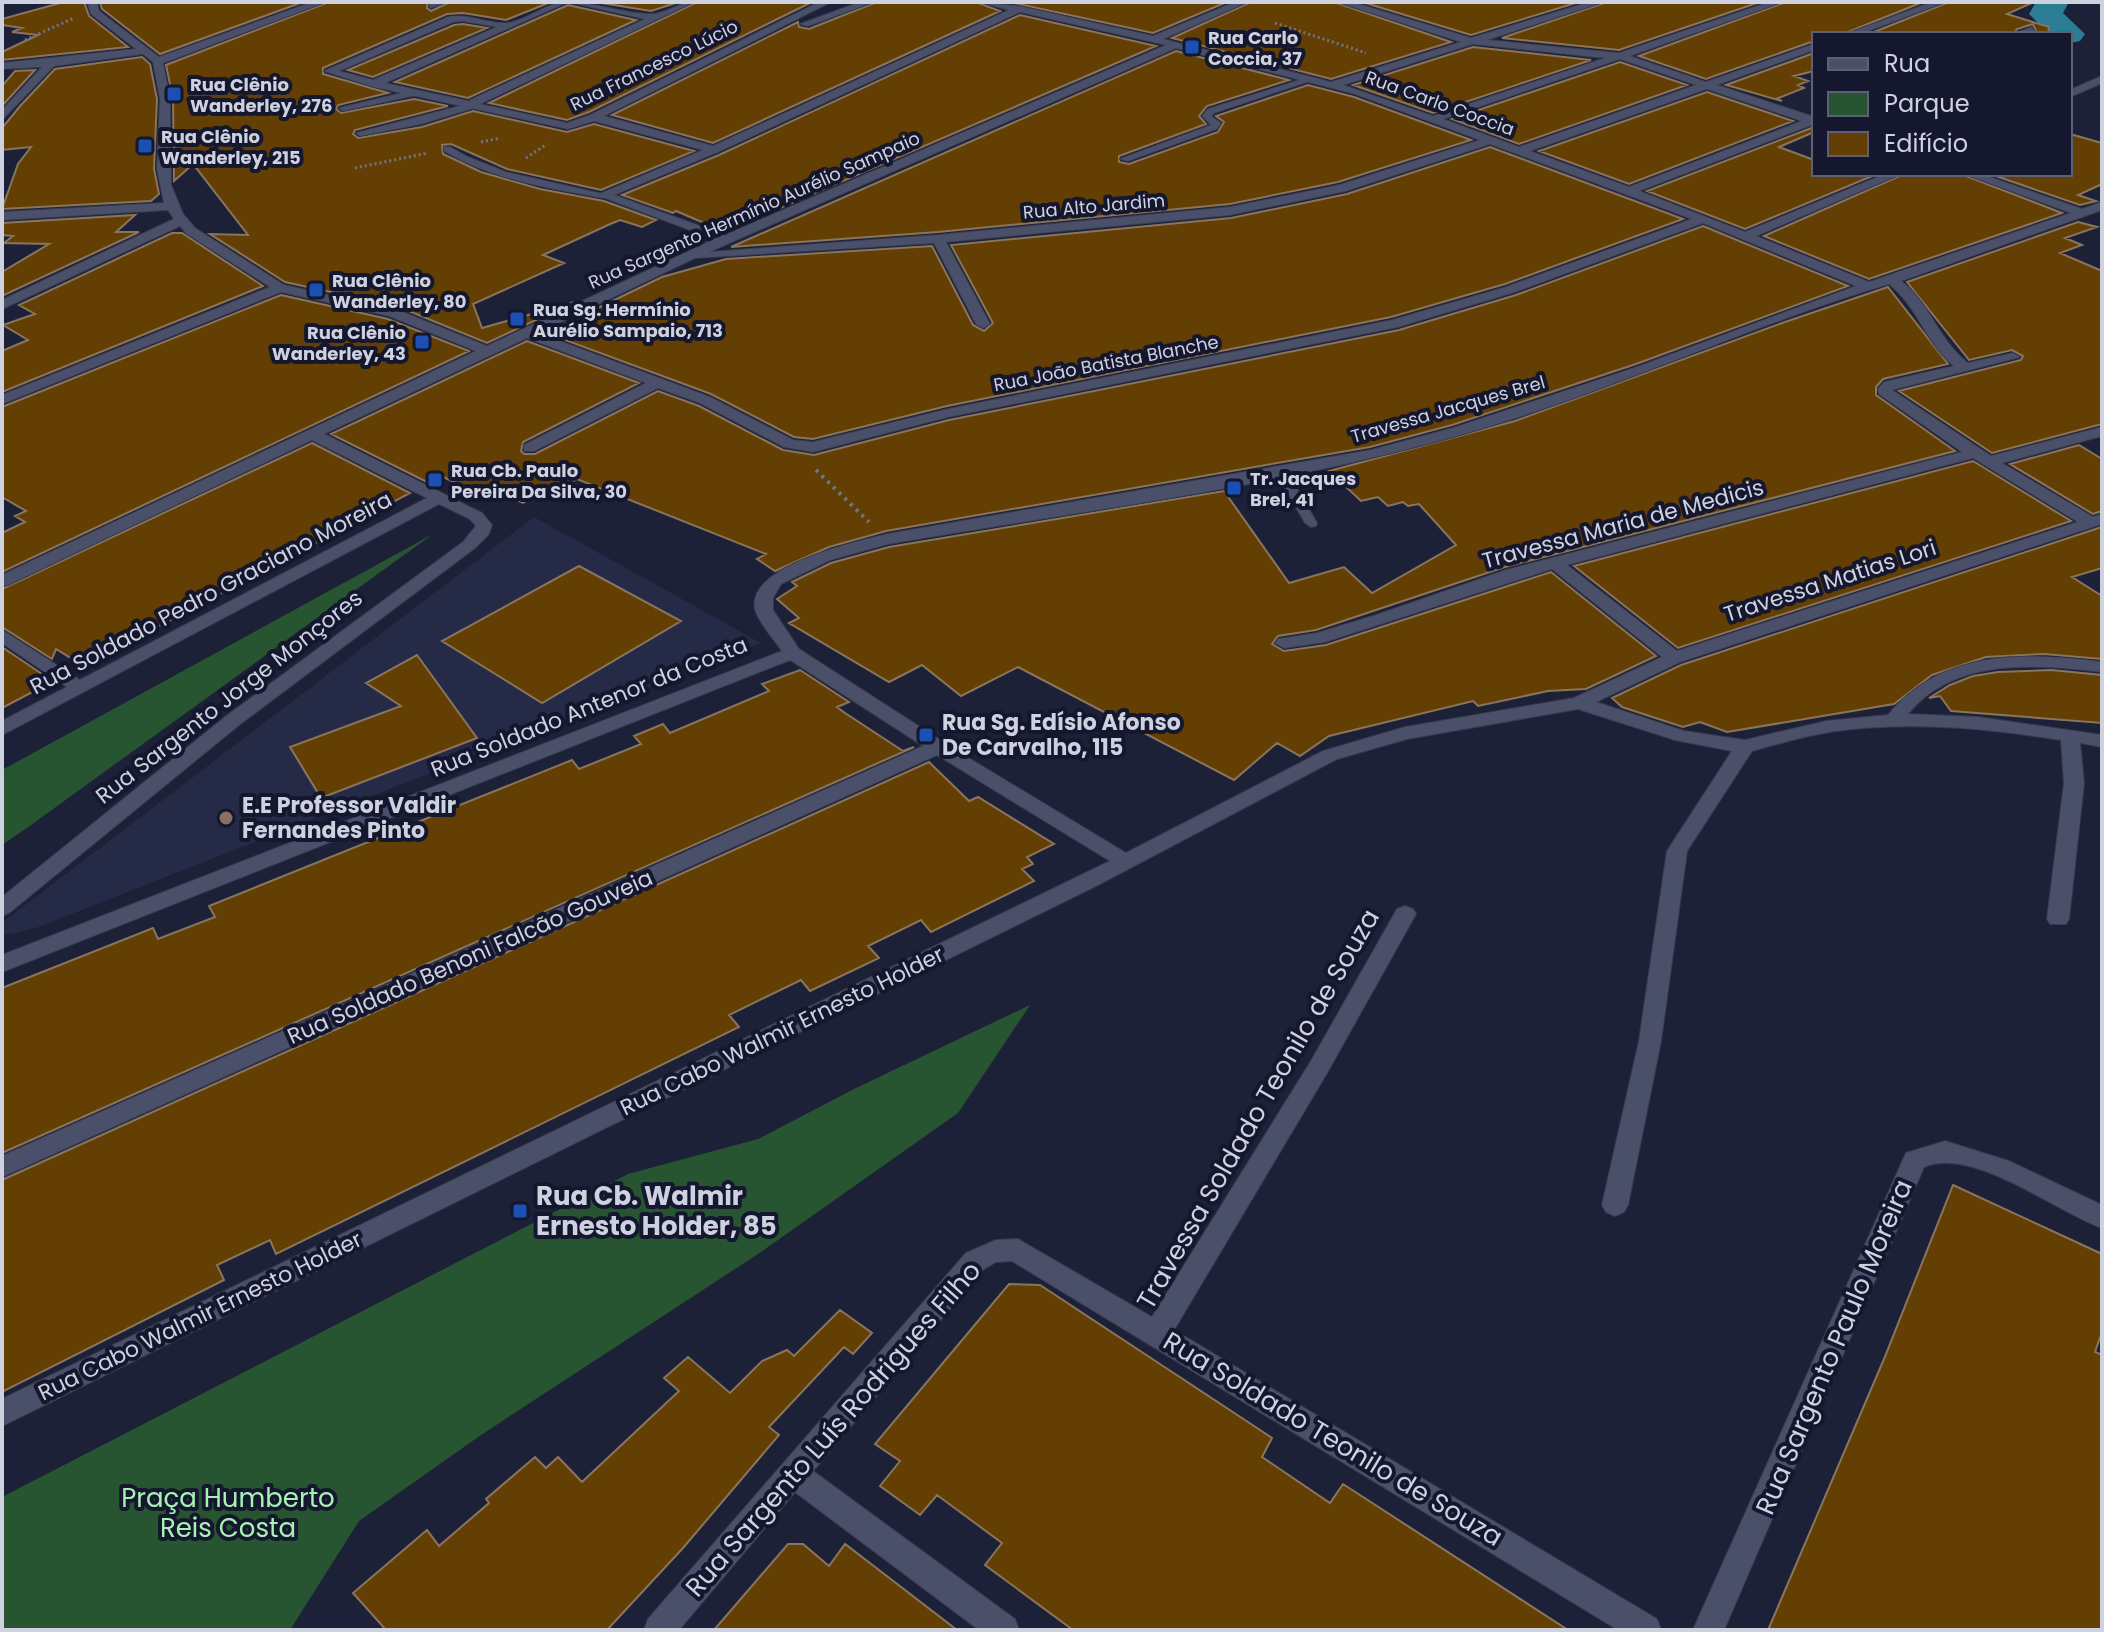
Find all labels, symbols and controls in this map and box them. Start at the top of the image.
street label: Rua Francesco Lúcio [566,13,742,117]
place label: Rua Carlo Coccia, 37 [1208,25,1302,71]
legend [1812,32,2072,176]
marker: Rua Carlo Coccia, 37 [1183,38,1201,56]
text: Rua [1884,47,1930,80]
street label: Rua Carlo Coccia [1362,64,1518,142]
place label: Rua Clênio Wanderley, 276 [190,72,332,118]
marker: Rua Clênio Wanderley, 276 [165,85,183,103]
text: Parque [1884,87,1970,120]
place label: Rua Clênio Wanderley, 215 [161,124,301,170]
street label: Rua Sargento Hermínio Aurélio Sampaio [584,125,924,295]
text: Edifício [1884,127,1968,160]
marker: Rua Clênio Wanderley, 215 [136,137,154,155]
street label: Rua Alto Jardim [1022,187,1166,225]
place label: Rua Clênio Wanderley, 80 [332,268,466,314]
marker: Rua Clênio Wanderley, 80 [307,281,325,299]
place label: Rua Sg. Hermínio Aurélio Sampaio, 713 [533,297,723,343]
marker: Rua Sg. Hermínio Aurélio Sampaio, 713 [508,310,526,328]
place label: Rua Clênio Wanderley, 43 [272,320,406,366]
street label: Rua João Batista Blanche [991,329,1221,397]
marker: Rua Clênio Wanderley, 43 [413,333,431,351]
street label: Travessa Jacques Brel [1348,369,1548,449]
place label: Rua Cb. Paulo Pereira Da Silva, 30 [451,458,627,504]
place label: Tr. Jacques Brel, 41 [1250,466,1356,512]
marker: Rua Cb. Paulo Pereira Da Silva, 30 [426,471,444,489]
street label: Travessa Maria de Medicis [1479,471,1767,577]
marker: Tr. Jacques Brel, 41 [1225,479,1243,497]
street label: Rua Soldado Pedro Graciano Moreira [25,484,397,702]
street label: Travessa Matias Lori [1720,532,1940,630]
street label: Rua Sargento Jorge Monçores [89,583,369,811]
street label: Rua Soldado Antenor da Costa [426,629,752,785]
place label: Rua Sg. Edísio Afonso De Carvalho, 115 [942,707,1181,763]
marker: Rua Sg. Edísio Afonso De Carvalho, 115 [917,726,935,744]
place label: E.E Professor Valdir Fernandes Pinto [242,790,456,846]
marker: E.E Professor Valdir Fernandes Pinto [217,809,235,827]
street label: Rua Soldado Benoni Falcão Gouveia [282,862,658,1052]
street label: Travessa Soldado Teonilo de Souza [1128,902,1388,1316]
street label: Rua Cabo Walmir Ernesto Holder [615,939,949,1123]
street label: Rua Sargento Paulo Moreira [1747,1174,1921,1520]
place label: Rua Cb. Walmir Ernesto Holder, 85 [536,1178,777,1244]
marker: Rua Cb. Walmir Ernesto Holder, 85 [511,1202,529,1220]
street label: Rua Cabo Walmir Ernesto Holder [33,1224,367,1408]
street label: Rua Sargento Luís Rodrigues Filho [677,1253,989,1605]
street label: Rua Soldado Teonilo de Souza [1157,1323,1509,1555]
park label: Praça Humberto Reis Costa [121,1480,335,1546]

